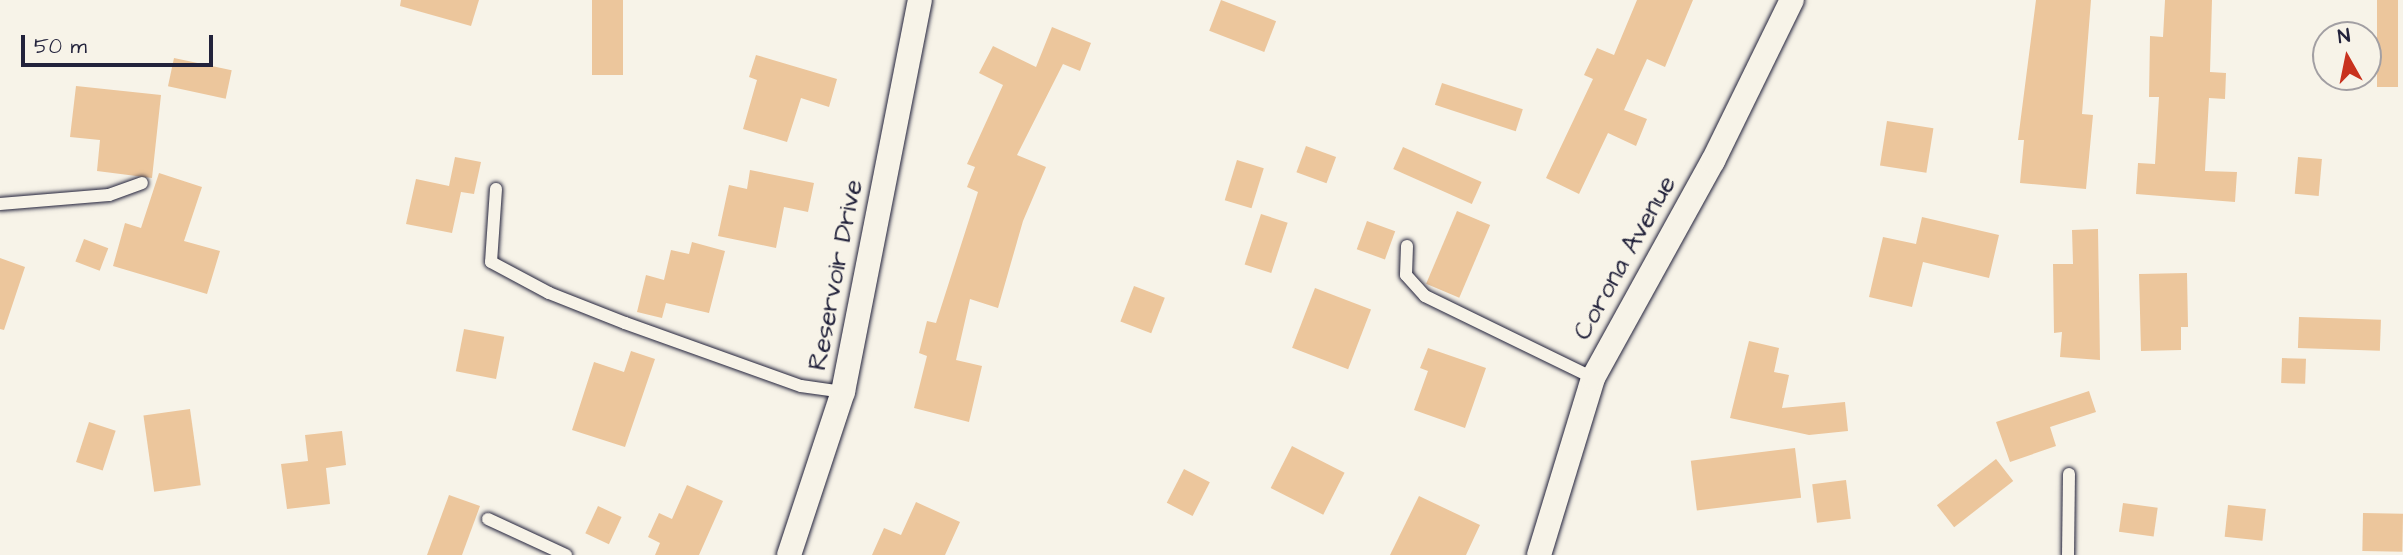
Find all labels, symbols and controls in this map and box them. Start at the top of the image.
scale bar [24,21,217,65]
north arrow [2312,21,2382,91]
text: N [2336,22,2352,51]
text: 50 m [34,32,87,61]
street label: Corona Avenue [1567,170,1683,346]
street label: Reservoir Drive [802,177,870,373]

